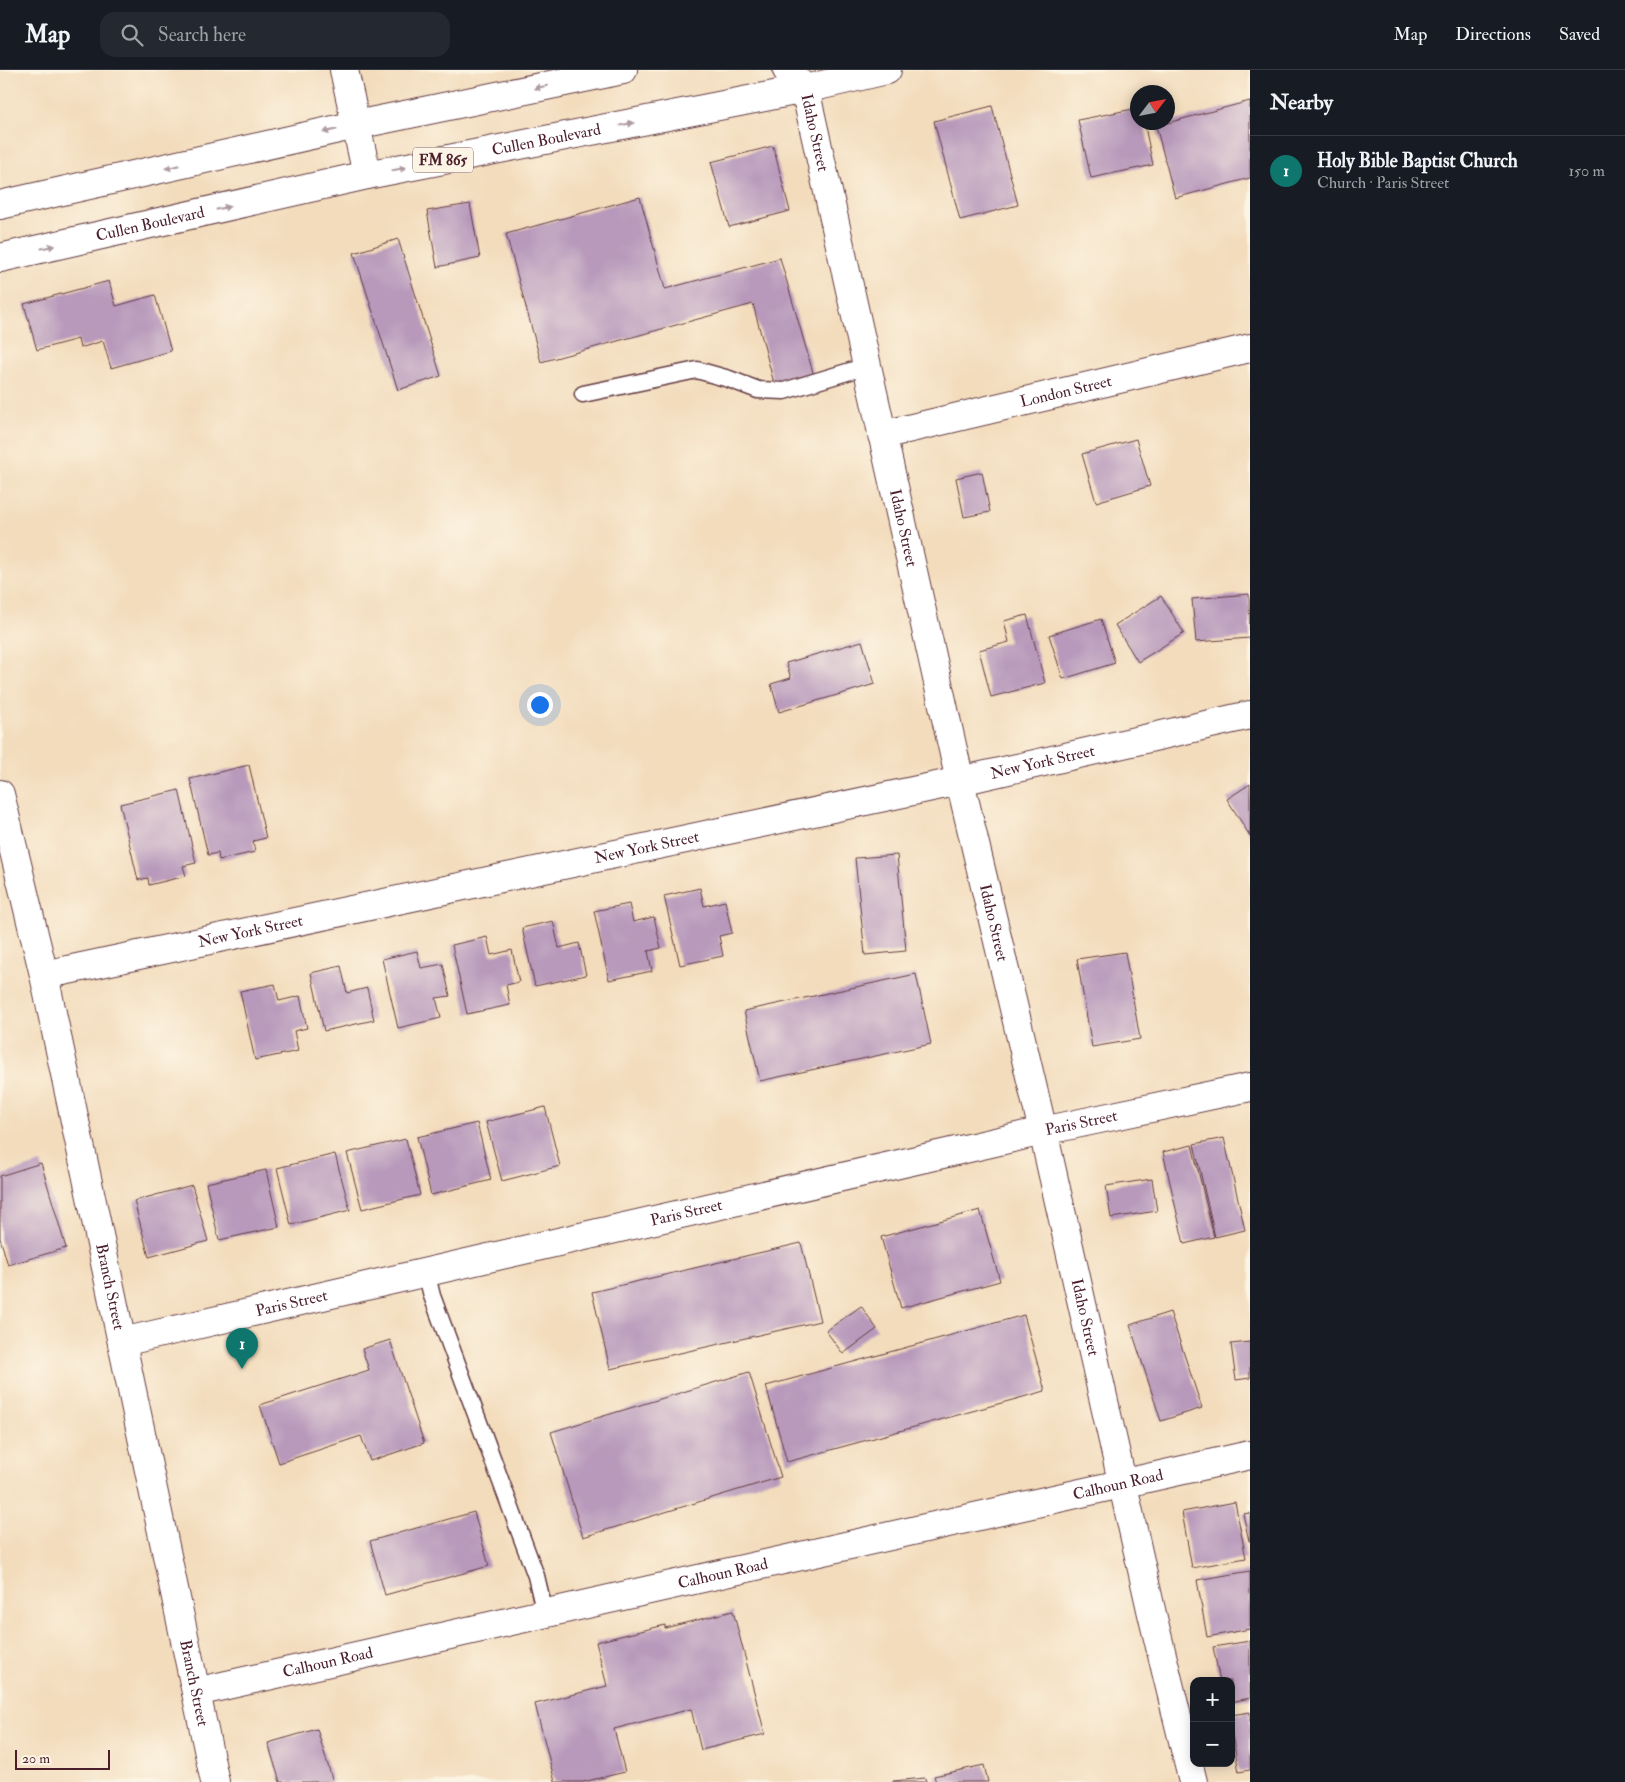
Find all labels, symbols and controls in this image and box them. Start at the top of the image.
search box [100,12,450,57]
text: Map [25,19,70,50]
icon: search [118,21,146,49]
text: Search here [158,23,246,47]
text: Map [1394,23,1427,46]
text: Directions [1455,23,1531,46]
text: Saved [1559,23,1600,46]
one-way arrow [533,83,548,91]
north arrow [1130,85,1175,130]
text: Nearby [1270,89,1333,116]
street label: Idaho Street [796,92,833,173]
street label: Cullen Boulevard [490,119,603,160]
one-way arrow [619,120,635,128]
one-way arrow [323,127,338,135]
road number: FM 865 [413,148,473,172]
text: Holy Bible Baptist Church [1317,149,1518,173]
text: 1 [1283,161,1289,181]
text: 150 m [1568,161,1605,181]
one-way arrow [164,163,179,171]
one-way arrow [391,165,407,173]
text: Church · Paris Street [1317,173,1449,193]
street label: Cullen Boulevard [94,202,207,246]
one-way arrow [216,204,231,212]
one-way arrow [40,243,55,251]
street label: London Street [1018,371,1114,412]
street label: Idaho Street [885,487,922,569]
your location [527,692,553,718]
street label: New York Street [988,741,1097,784]
street label: New York Street [592,827,701,868]
street label: Idaho Street [975,882,1012,963]
street label: New York Street [196,910,305,952]
street label: Paris Street [1043,1105,1119,1140]
street label: Paris Street [648,1195,724,1231]
street label: Branch Street [91,1242,129,1332]
street label: Idaho Street [1067,1277,1103,1358]
street label: Paris Street [254,1285,330,1321]
pin: 1 [226,1328,258,1369]
street label: Calhoun Road [1071,1465,1165,1505]
street label: Calhoun Road [676,1554,770,1593]
street label: Branch Street [175,1638,213,1728]
street label: Calhoun Road [281,1643,375,1682]
map controls [1190,1677,1235,1767]
button: + [1190,1677,1235,1722]
button: − [1190,1722,1235,1767]
scale bar [15,1747,110,1770]
text: 20 m [22,1750,50,1767]

